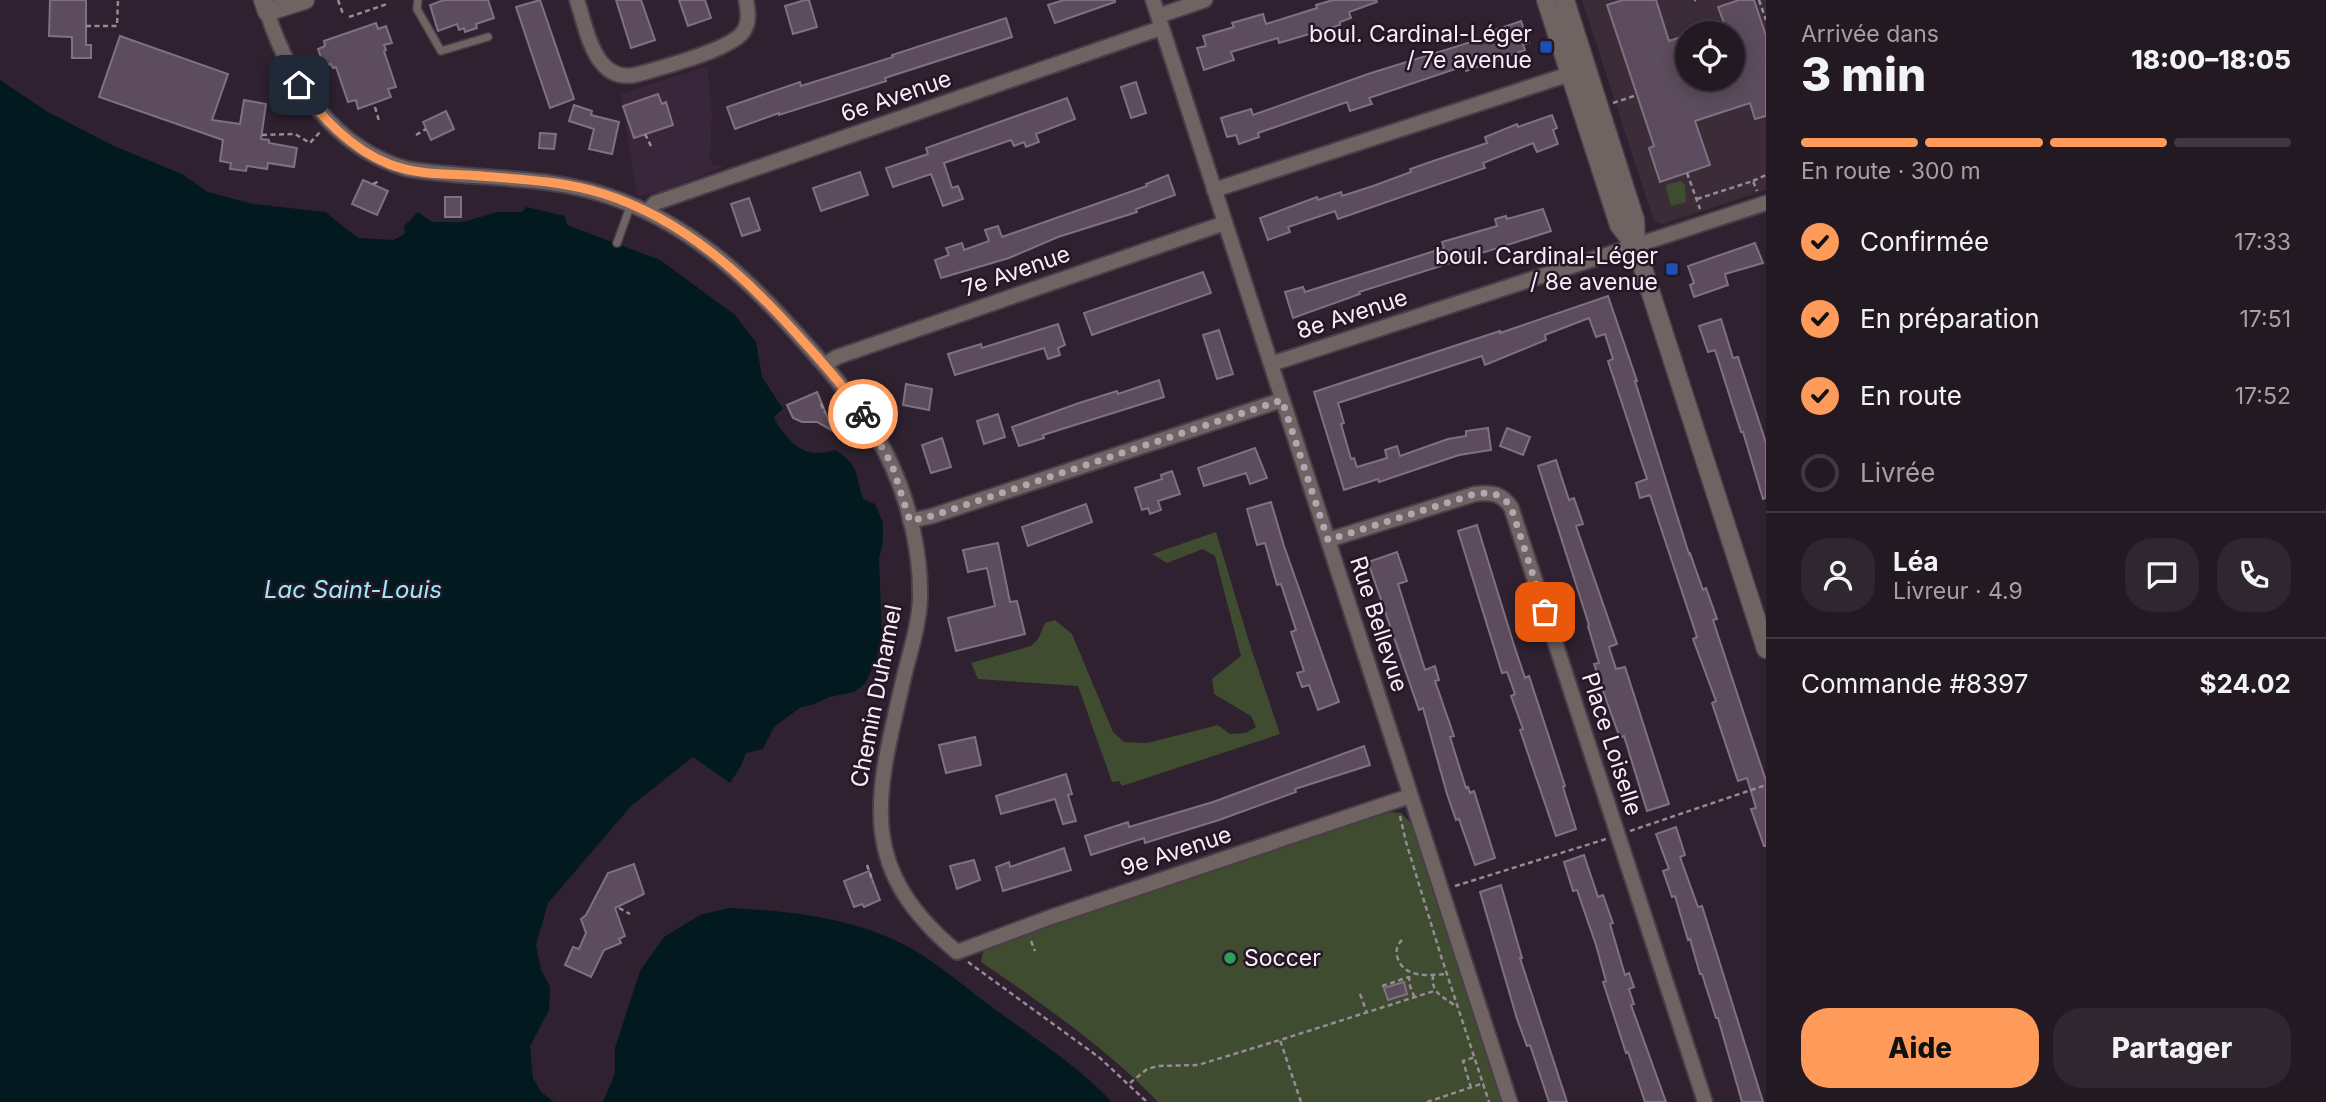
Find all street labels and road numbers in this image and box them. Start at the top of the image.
street label: 6e Avenue [837,64,955,128]
street label: 7e Avenue [958,239,1074,303]
street label: 8e Avenue [1293,283,1411,345]
street label: Rue Bellevue [1344,553,1414,695]
street label: Chemin Duhamel [845,602,907,790]
street label: Place Loiselle [1576,669,1648,819]
street label: 9e Avenue [1117,820,1235,882]

